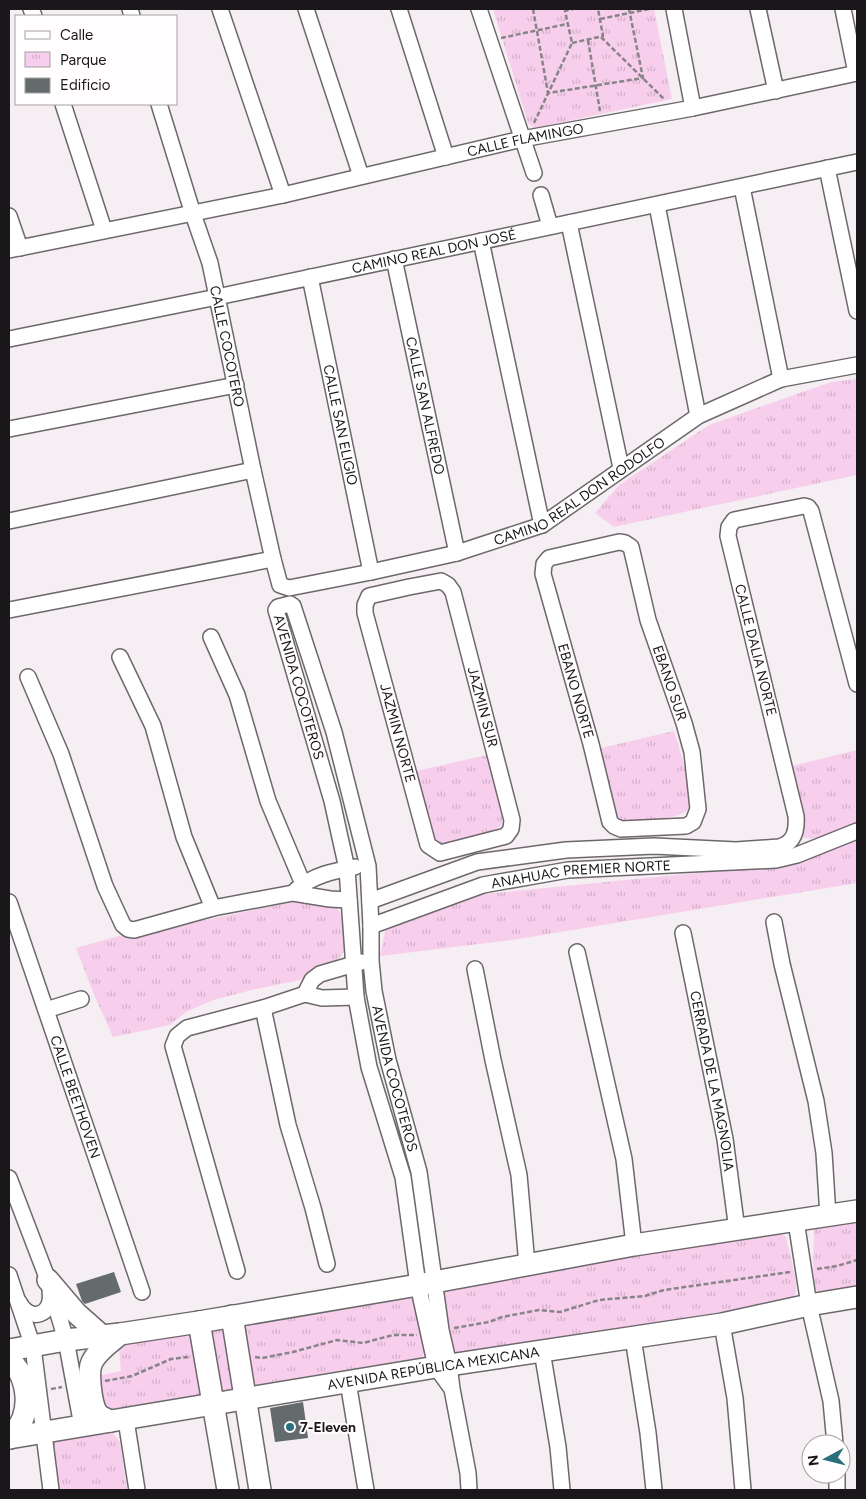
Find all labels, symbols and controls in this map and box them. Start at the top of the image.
legend [15,15,178,105]
text: Calle [60,26,93,44]
text: Parque [60,51,107,69]
text: Edificio [60,76,111,94]
street label: CALLE FLAMINGO [466,120,585,161]
street label: CAMINO REAL DON JOSÉ [350,226,518,277]
street label: CALLE COCOTERO [206,284,248,409]
street label: CALLE SAN ALFREDO [402,335,448,476]
street label: CALLE SAN ELIGIO [319,363,361,487]
street label: CAMINO REAL DON RODOLFO [492,434,669,549]
street label: CALLE DALIA NORTE [731,582,780,718]
street label: AVENIDA COCOTEROS [270,613,327,762]
street label: EBANO NORTE [554,642,597,741]
street label: EBANO SUR [649,643,690,723]
street label: JAZMIN SUR [464,665,502,750]
street label: JAZMIN NORTE [376,682,419,785]
street label: ANAHUAC PREMIER NORTE [490,857,671,892]
street label: CERRADA DE LA MAGNOLIA [686,989,737,1173]
street label: AVENIDA COCOTEROS [368,1004,421,1154]
street label: CALLE BEETHOVEN [46,1033,104,1161]
street label: AVENIDA REPÚBLICA MEXICANA [326,1344,541,1394]
place label: 7-Eleven [300,1419,356,1436]
marker: 7-Eleven [284,1421,296,1433]
north arrow [801,1434,851,1484]
text: N [804,1454,823,1467]

